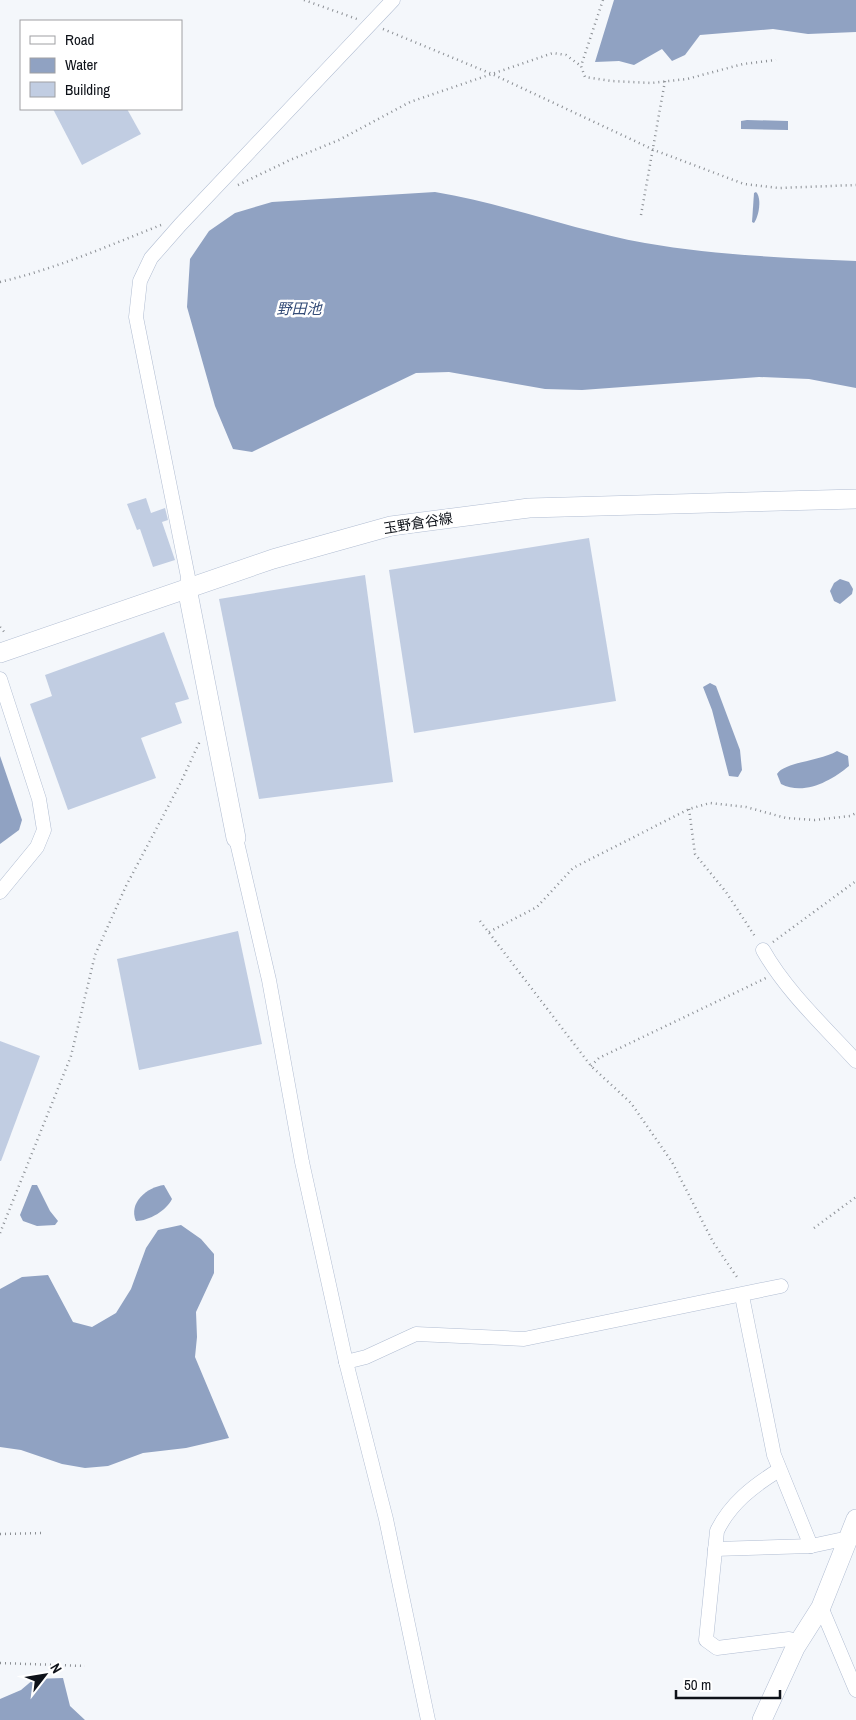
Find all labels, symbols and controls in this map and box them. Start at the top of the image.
legend [20,20,182,110]
text: Road [65,29,94,50]
text: Water [65,54,97,75]
text: Building [65,79,110,100]
water label: 野田池 [276,298,323,319]
street label: 玉野倉谷線 [382,509,454,537]
north arrow [20,1650,70,1700]
text: N [46,1660,66,1676]
scale bar [676,1668,780,1700]
text: 50 m [684,1674,711,1695]

